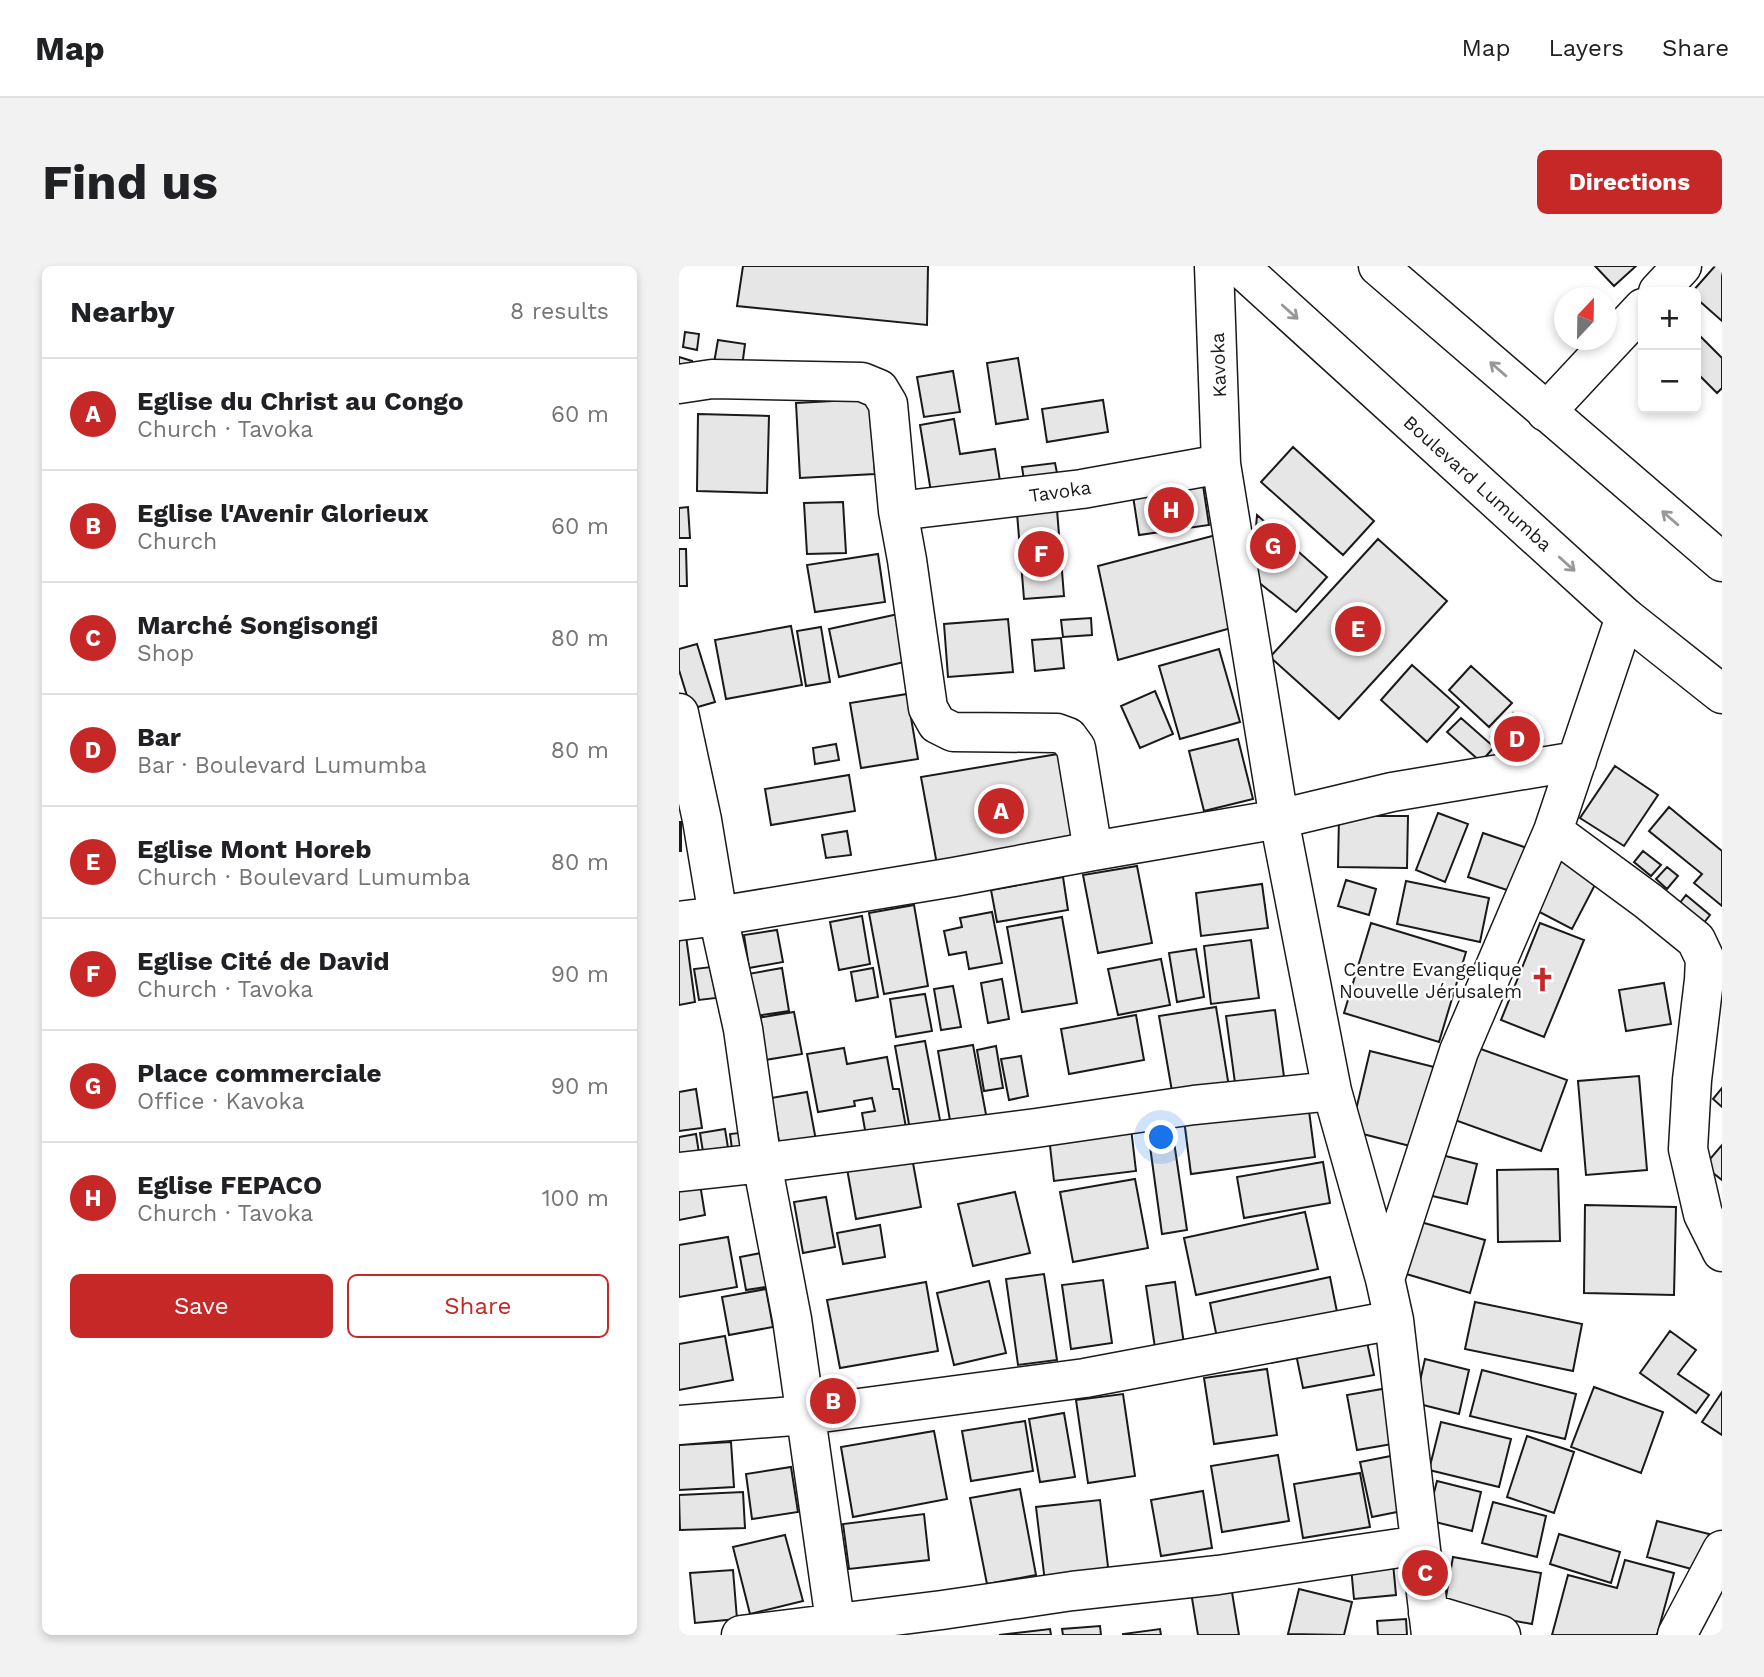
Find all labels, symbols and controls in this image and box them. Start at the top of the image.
text: Map [35,29,105,68]
text: Map [1462,34,1510,62]
text: Layers [1548,34,1624,62]
text: Share [1662,34,1729,62]
button: Directions [1537,150,1722,214]
text: Find us [42,153,218,211]
north arrow [1554,287,1617,350]
map controls [1638,287,1701,413]
button: + [1638,287,1701,350]
text: Nearby [70,294,175,329]
text: 8 results [510,298,609,325]
one-way arrow [1281,304,1299,320]
street label: Kavoka [1206,332,1231,398]
button: − [1638,350,1701,413]
one-way arrow [1489,362,1507,378]
text: Eglise du Christ au Congo [137,386,463,416]
text: A [85,401,101,428]
text: 60 m [551,401,609,428]
street label: Boulevard Lumumba [1399,411,1557,556]
text: Church · Tavoka [137,416,313,443]
street label: Tavoka [1027,476,1093,507]
pin: H [1148,484,1194,536]
text: Eglise l'Avenir Glorieux [137,498,428,528]
one-way arrow [1661,510,1679,526]
text: B [85,513,101,540]
text: 60 m [551,513,609,540]
pin: G [1250,520,1296,572]
text: Church [137,528,217,555]
pin: F [1018,528,1064,580]
one-way arrow [1558,556,1576,572]
pin: E [1335,603,1381,655]
text: Marché Songisongi [137,610,378,640]
text: C [85,625,101,652]
text: 80 m [551,625,609,652]
text: Shop [137,640,194,667]
pin: D [1494,713,1540,765]
text: Bar [137,722,181,752]
text: D [85,737,101,764]
text: 80 m [551,737,609,764]
text: Bar · Boulevard Lumumba [137,752,427,779]
pin: A [978,785,1024,837]
text: Eglise Mont Horeb [137,834,371,864]
text: E [86,849,100,876]
text: 80 m [551,849,609,876]
text: Church · Boulevard Lumumba [137,864,470,891]
text: Eglise Cité de David [137,946,390,976]
place label: Centre Evangelique Nouvelle Jérusalem [1339,958,1522,1003]
text: F [86,961,100,988]
text: 90 m [551,961,609,988]
church icon: Centre Evangelique Nouvelle Jérusalem [1528,966,1556,994]
text: Church · Tavoka [137,976,313,1003]
text: Place commerciale [137,1058,382,1088]
text: G [85,1073,101,1100]
text: 90 m [551,1073,609,1100]
text: Office · Kavoka [137,1088,304,1115]
your location [1144,1120,1178,1154]
text: Eglise FEPACO [137,1170,322,1200]
text: H [84,1185,102,1212]
text: 100 m [542,1185,609,1212]
text: Church · Tavoka [137,1200,313,1227]
button: Save [70,1274,333,1338]
button: Share [347,1274,609,1338]
pin: B [810,1375,856,1427]
pin: C [1402,1547,1448,1599]

